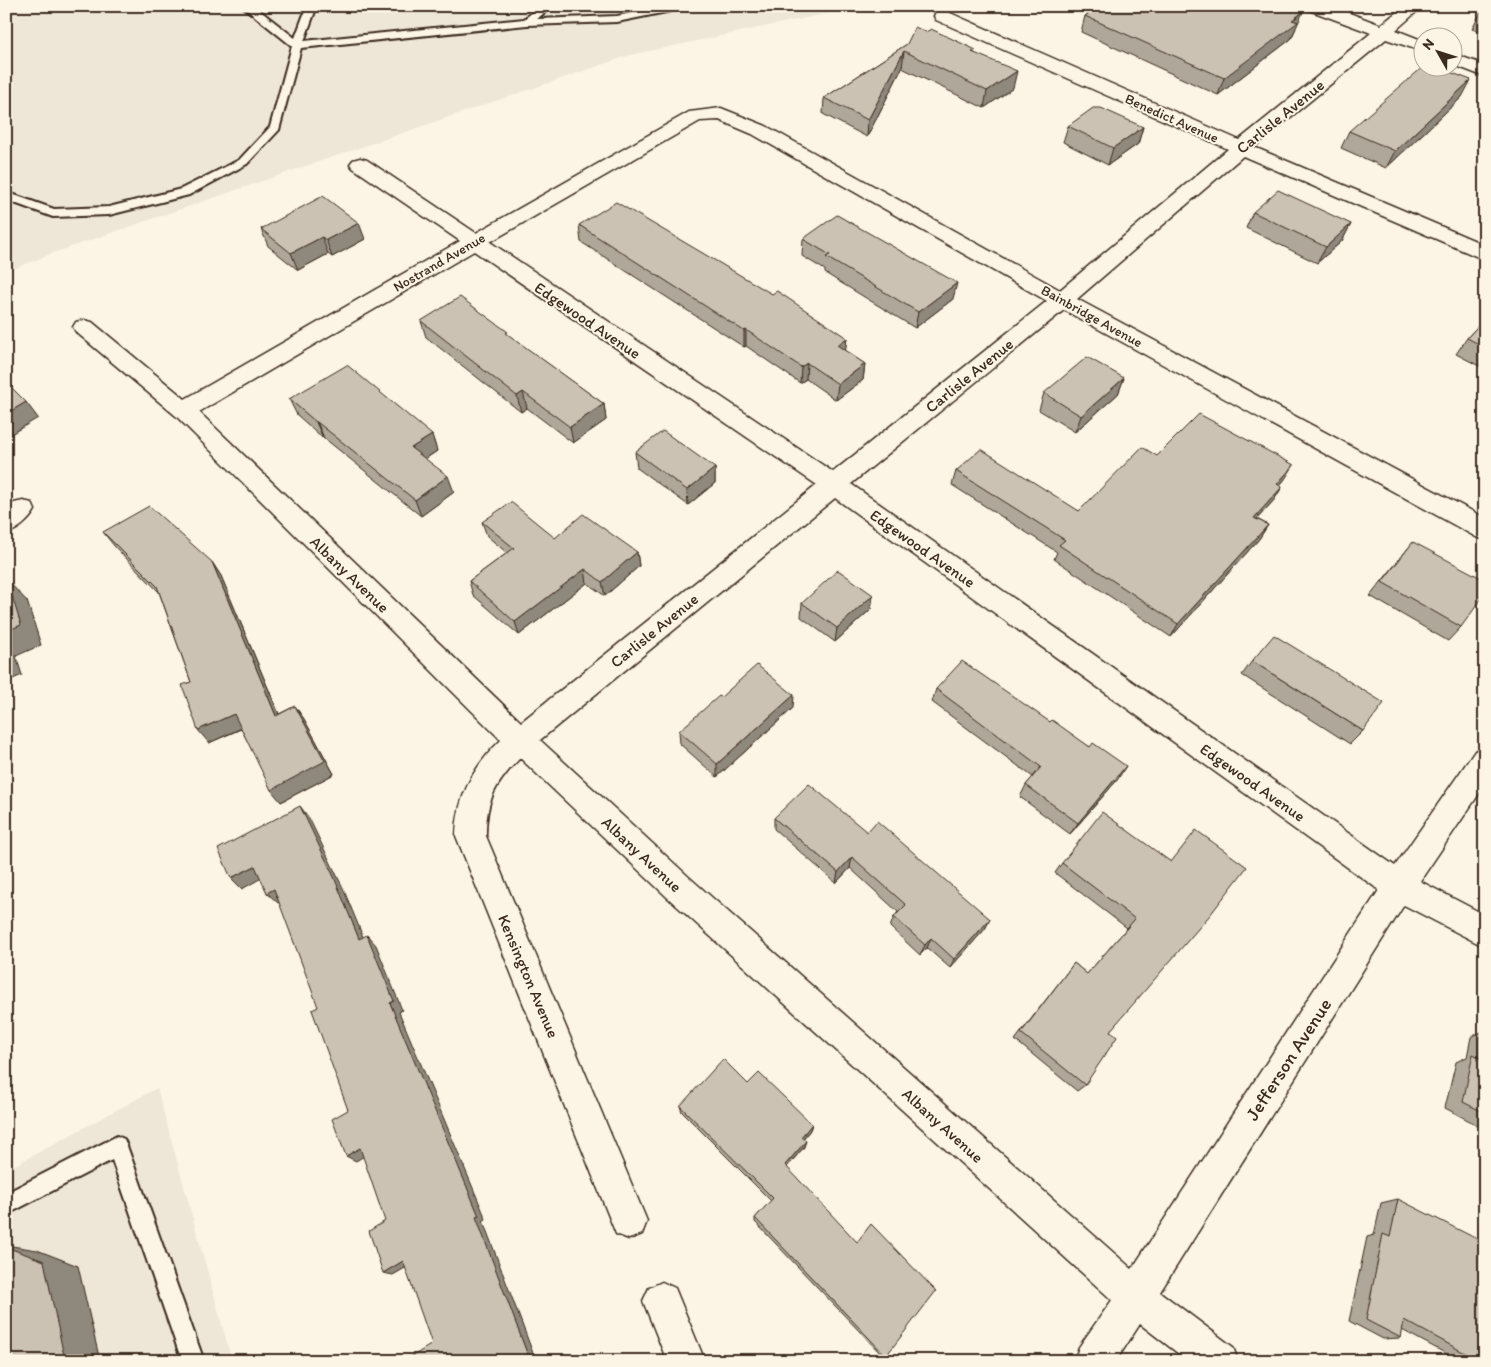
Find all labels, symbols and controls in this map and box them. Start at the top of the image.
north arrow [1414,28,1464,78]
text: N [1419,35,1438,53]
street label: Carlisle Avenue [1233,75,1328,158]
street label: Benedict Avenue [1122,90,1222,147]
street label: Nostrand Avenue [390,229,489,296]
street label: Edgewood Avenue [531,278,645,363]
street label: Bainbridge Avenue [1038,282,1146,352]
street label: Carlisle Avenue [922,334,1017,417]
street label: Edgewood Avenue [867,505,979,592]
street label: Albany Avenue [306,532,393,617]
street label: Carlisle Avenue [607,589,702,672]
street label: Edgewood Avenue [1197,739,1309,826]
street label: Albany Avenue [598,812,686,896]
street label: Kensington Avenue [494,912,563,1041]
street label: Jefferson Avenue [1240,994,1337,1125]
street label: Albany Avenue [898,1084,987,1167]

